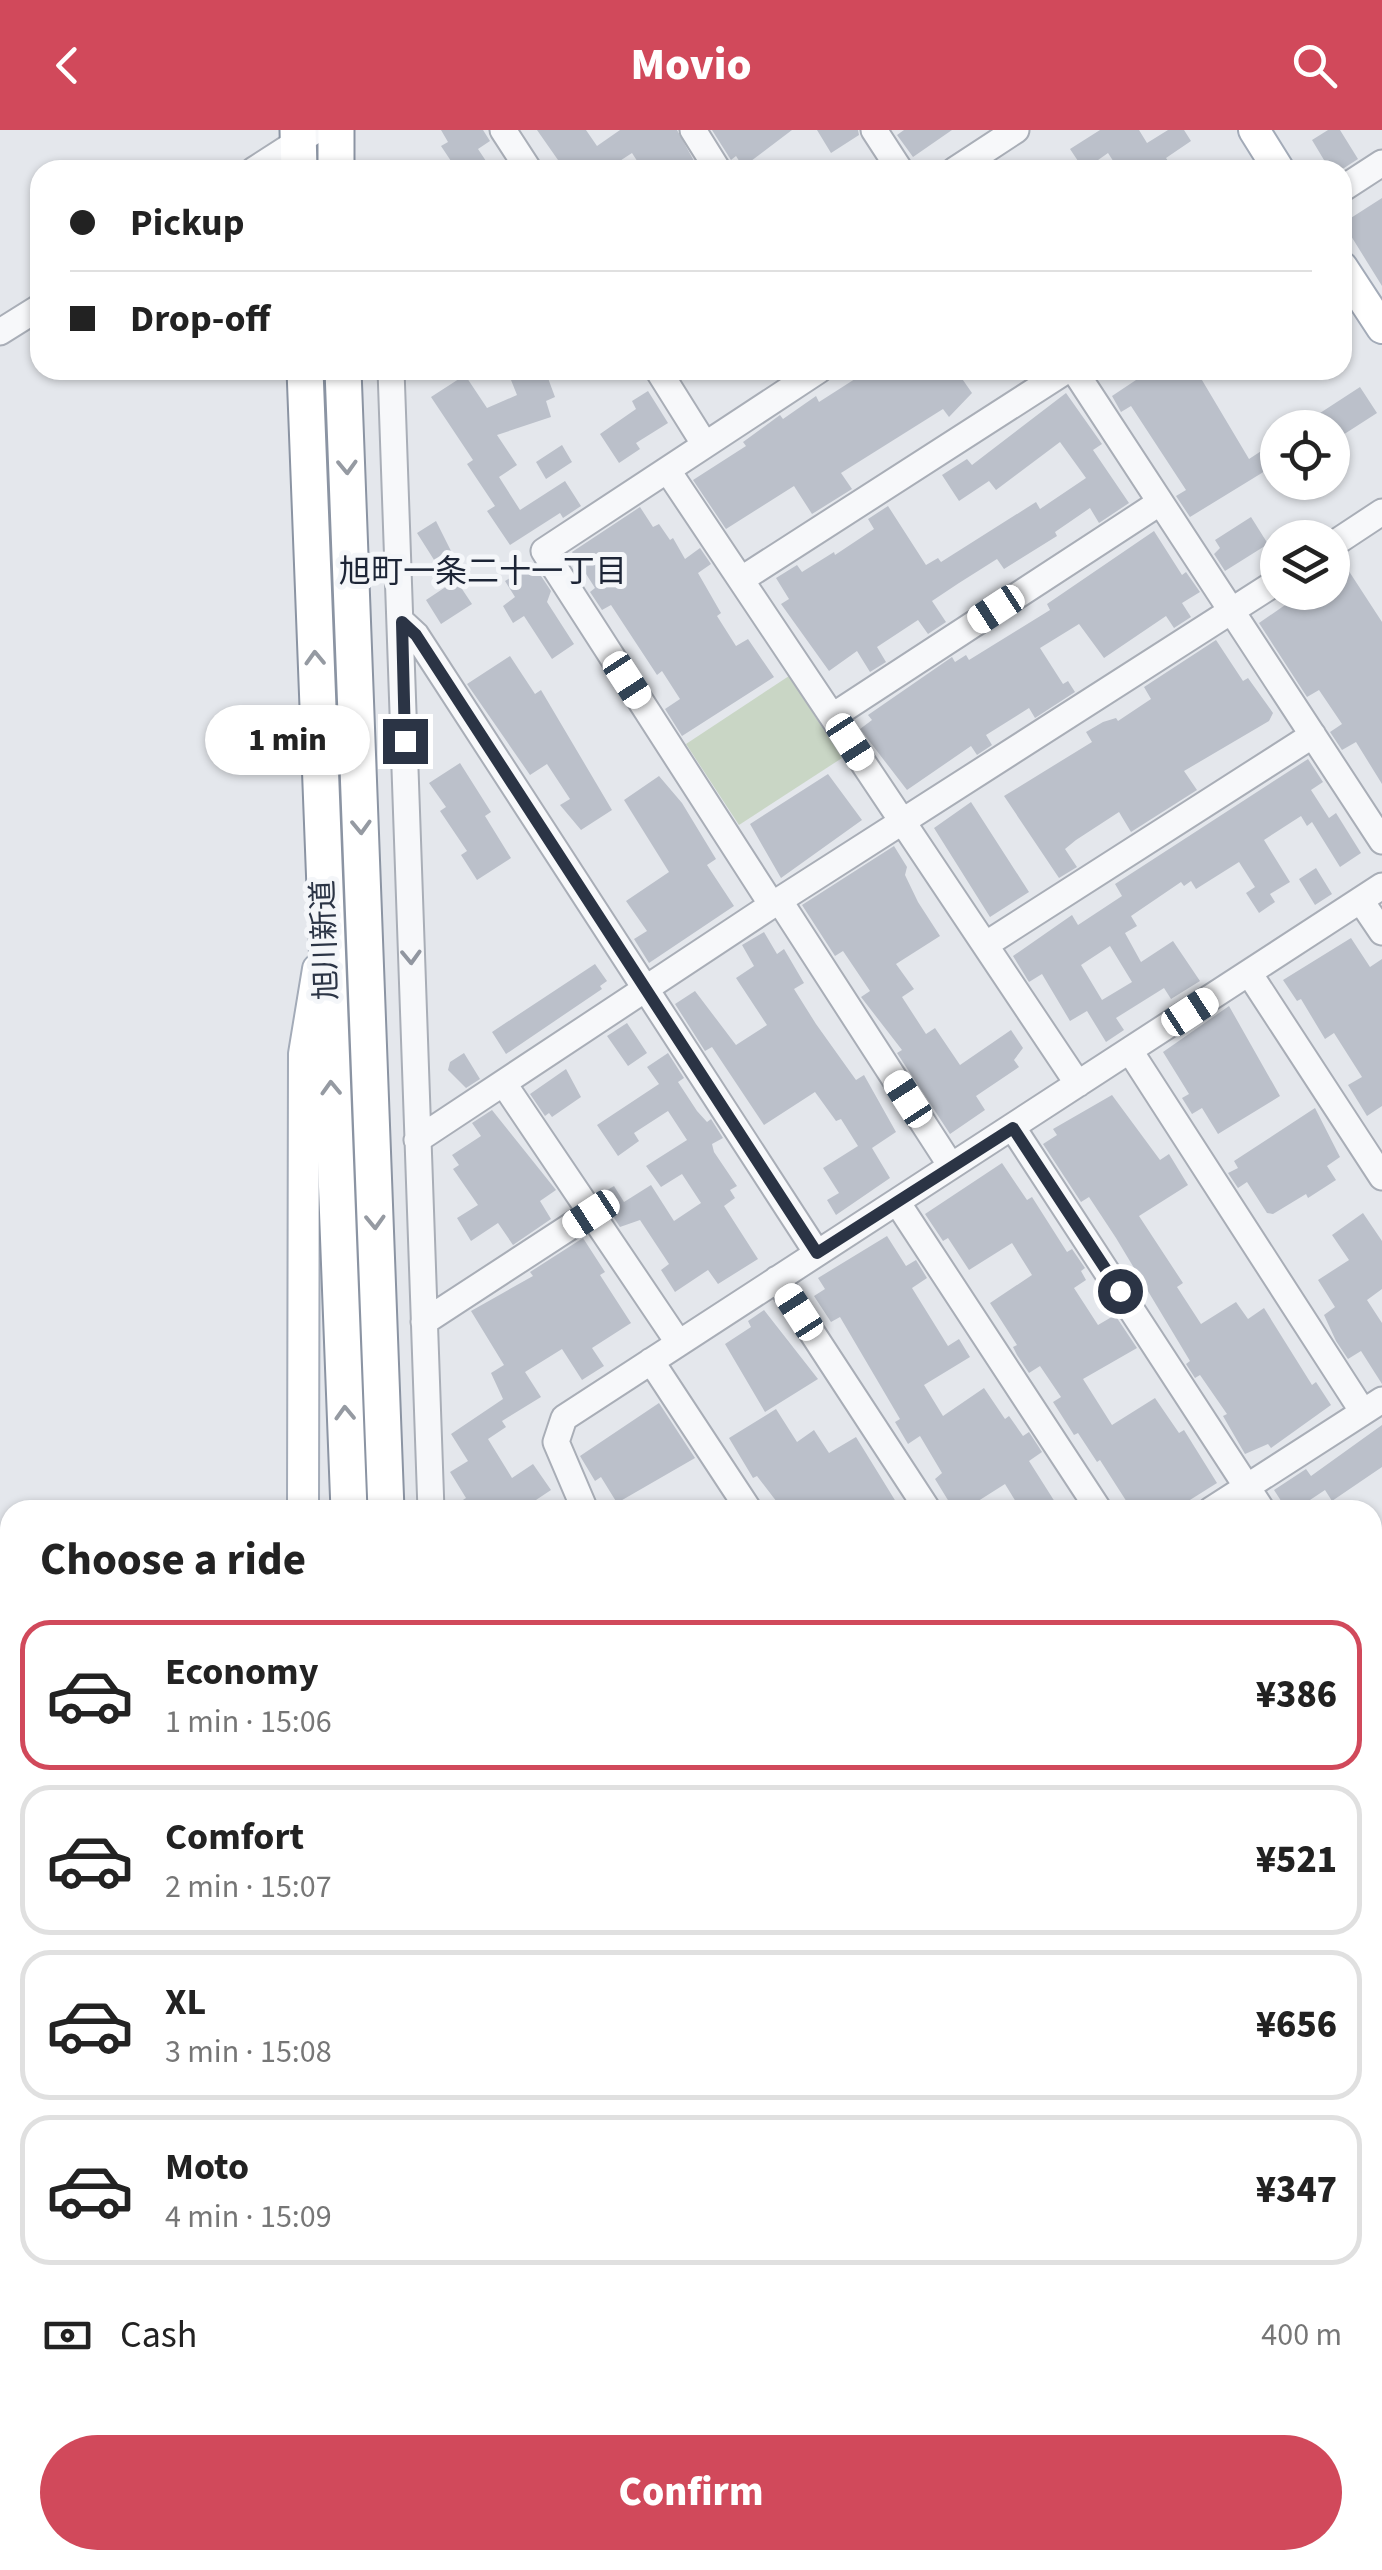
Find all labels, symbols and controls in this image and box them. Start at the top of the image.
text: Movio [630,33,752,97]
icon: back [40,38,95,93]
icon: search [1287,38,1342,93]
text: Pickup [130,196,244,250]
text: Drop-off [130,292,270,346]
map controls [1260,410,1350,610]
button: locate [1260,410,1350,500]
one-way arrow [336,460,357,476]
button: layers [1260,520,1350,610]
district label: 旭町一条二十一丁目 [339,549,627,595]
car [963,580,1029,638]
car [598,647,656,713]
one-way arrow [305,650,326,666]
callout: 1 min [205,706,370,776]
car [821,709,879,775]
text: 1 min [248,717,327,763]
route end [383,719,428,764]
one-way arrow [350,820,371,836]
street label: 旭川新道 [301,879,349,1001]
one-way arrow [401,950,422,966]
car [1157,983,1223,1041]
car [879,1066,937,1132]
one-way arrow [321,1079,342,1095]
car [558,1185,624,1243]
one-way arrow [365,1214,386,1230]
route start [1098,1269,1143,1314]
car [770,1279,828,1345]
one-way arrow [335,1404,356,1420]
text: Choose a ride [40,1528,306,1592]
text: Economy [165,1645,318,1699]
icon: car [45,1650,135,1740]
text: ¥386 [1256,1668,1337,1722]
text: 1 min · 15:06 [165,1699,332,1745]
text: Comfort [165,1810,304,1864]
icon: car [45,1815,135,1905]
text: ¥521 [1256,1833,1337,1887]
text: 2 min · 15:07 [165,1864,332,1910]
text: XL [165,1975,206,2029]
icon: car [45,1980,135,2070]
text: ¥656 [1256,1998,1337,2052]
text: 3 min · 15:08 [165,2029,332,2075]
text: Moto [165,2140,249,2194]
icon: car [45,2145,135,2235]
text: ¥347 [1256,2163,1337,2217]
text: 4 min · 15:09 [165,2194,332,2240]
icon: cash [40,2308,95,2363]
text: Cash [120,2308,197,2362]
text: 400 m [1261,2312,1342,2358]
button: Confirm [40,2435,1342,2550]

